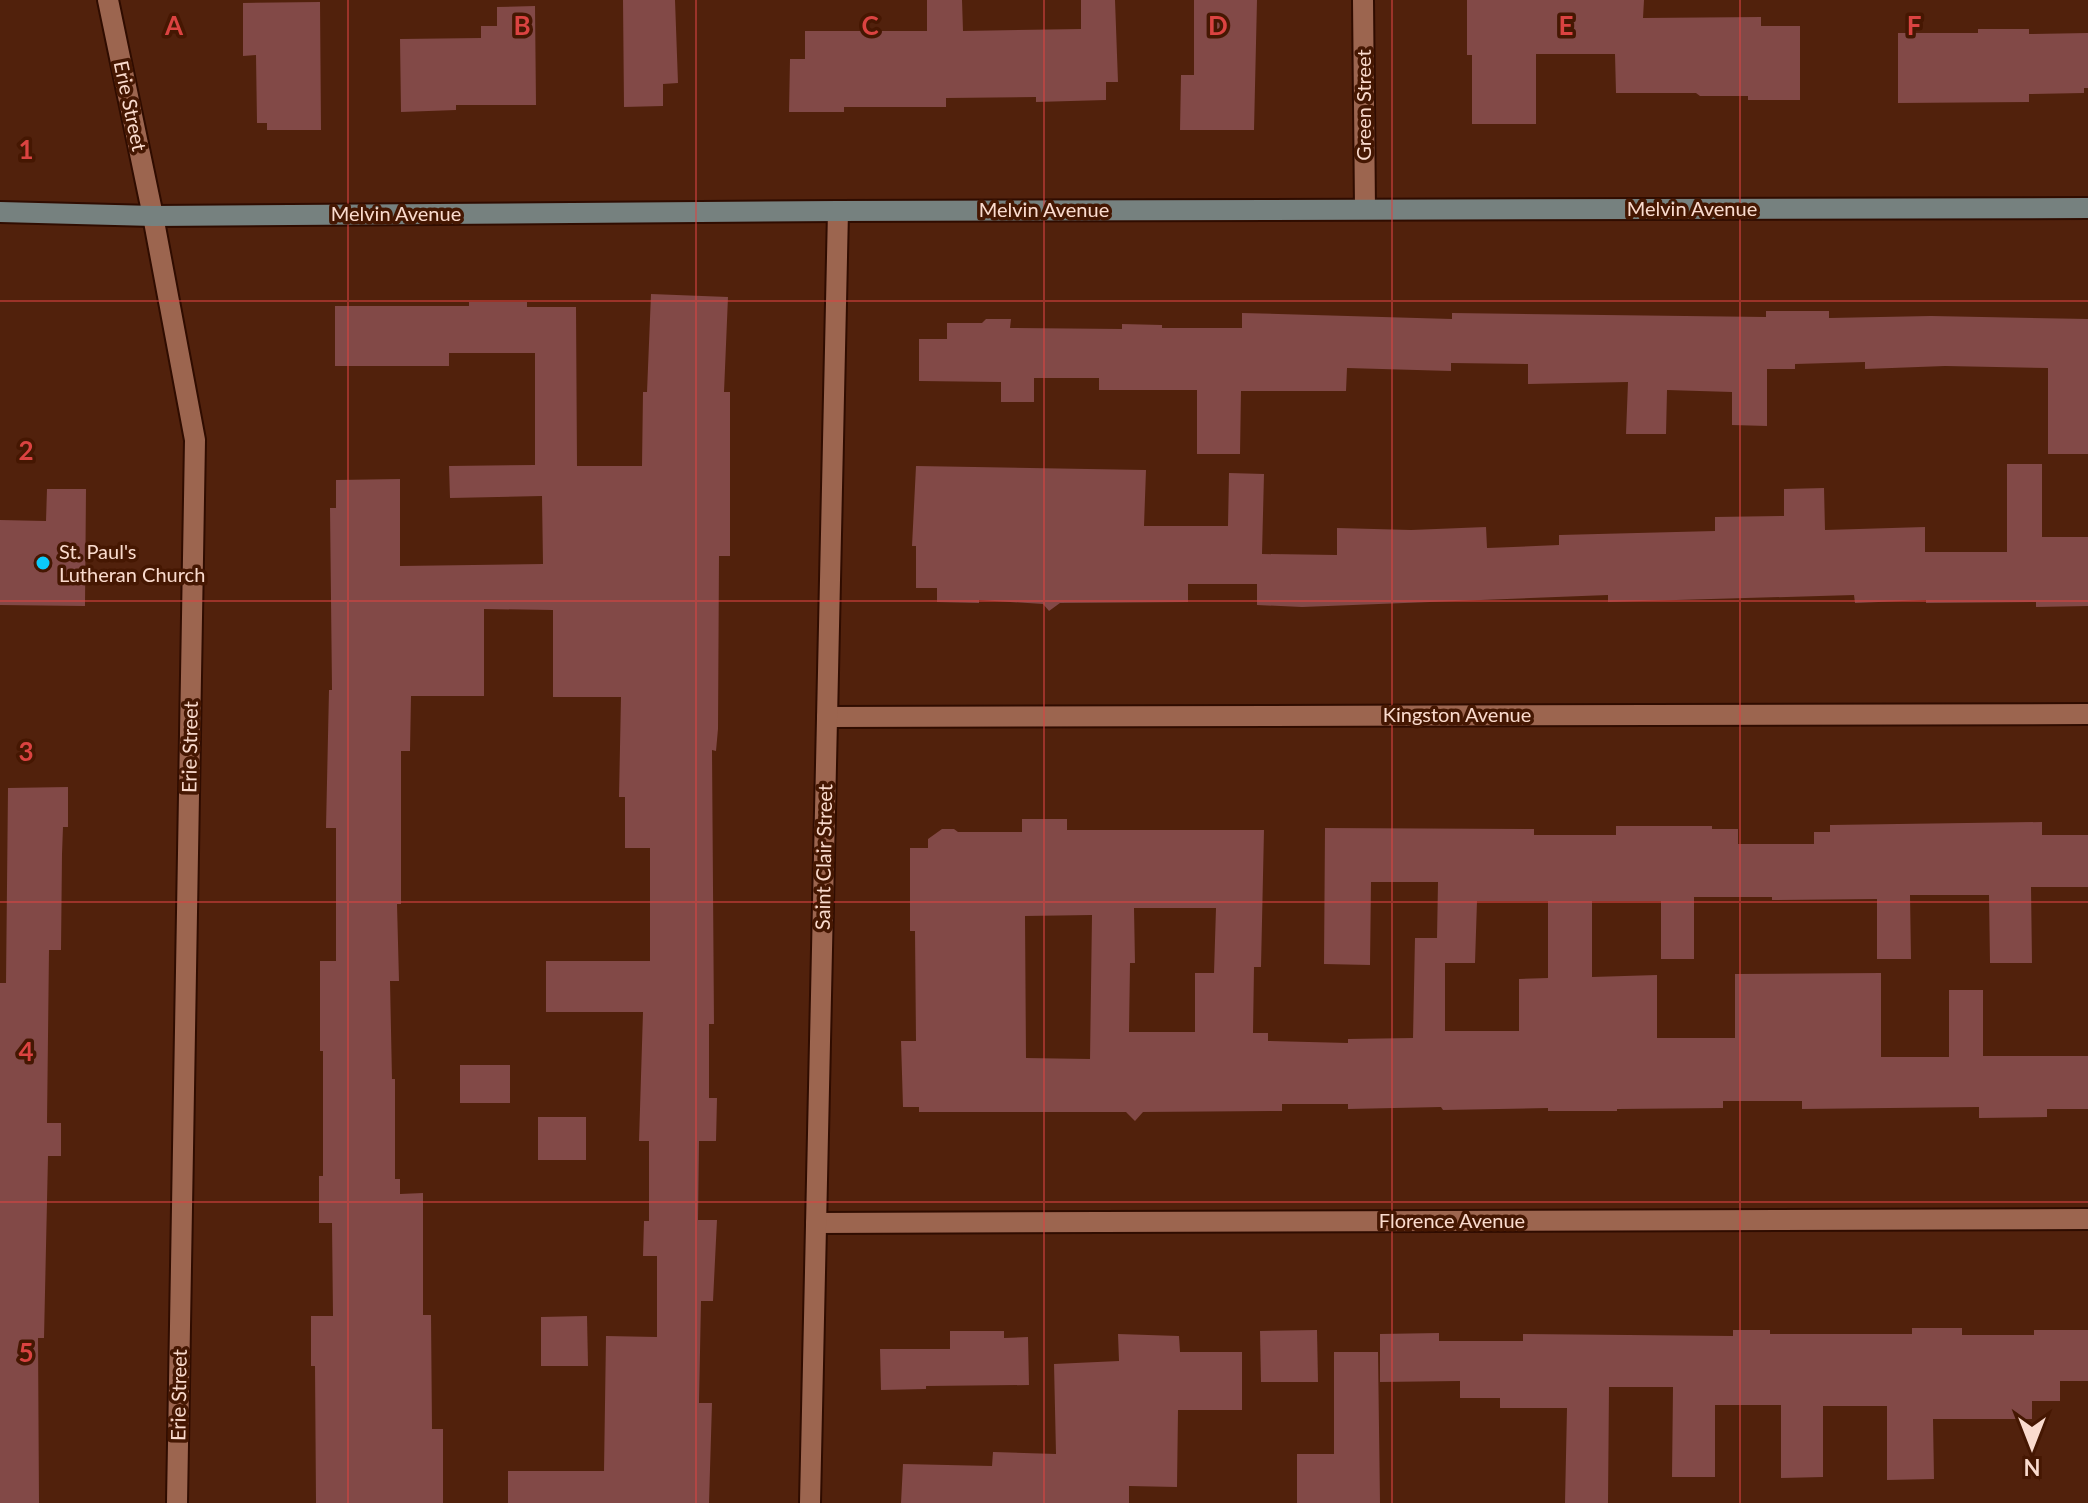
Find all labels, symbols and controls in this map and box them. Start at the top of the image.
text: A [164,9,184,41]
text: B [513,9,531,41]
text: C [861,9,879,41]
text: D [1208,9,1228,41]
text: E [1559,9,1573,41]
text: F [1907,9,1921,41]
street label: Green Street [1351,49,1375,161]
street label: Erie Street [110,58,152,153]
text: 1 [18,133,34,165]
street label: Melvin Avenue [1627,196,1757,220]
street label: Melvin Avenue [979,197,1109,221]
street label: Melvin Avenue [331,201,461,225]
text: 2 [18,434,34,466]
place label: St. Paul's Lutheran Church [59,539,205,586]
marker: St. Paul's Lutheran Church [34,554,52,572]
street label: Erie Street [176,701,202,793]
street label: Kingston Avenue [1383,702,1531,726]
text: 3 [18,735,34,767]
street label: Saint Clair Street [810,784,836,930]
text: 4 [18,1035,34,1067]
street label: Florence Avenue [1379,1208,1525,1232]
text: 5 [18,1336,34,1368]
street label: Erie Street [165,1349,191,1441]
north arrow [1992,1407,2072,1487]
text: N [2024,1454,2040,1481]

